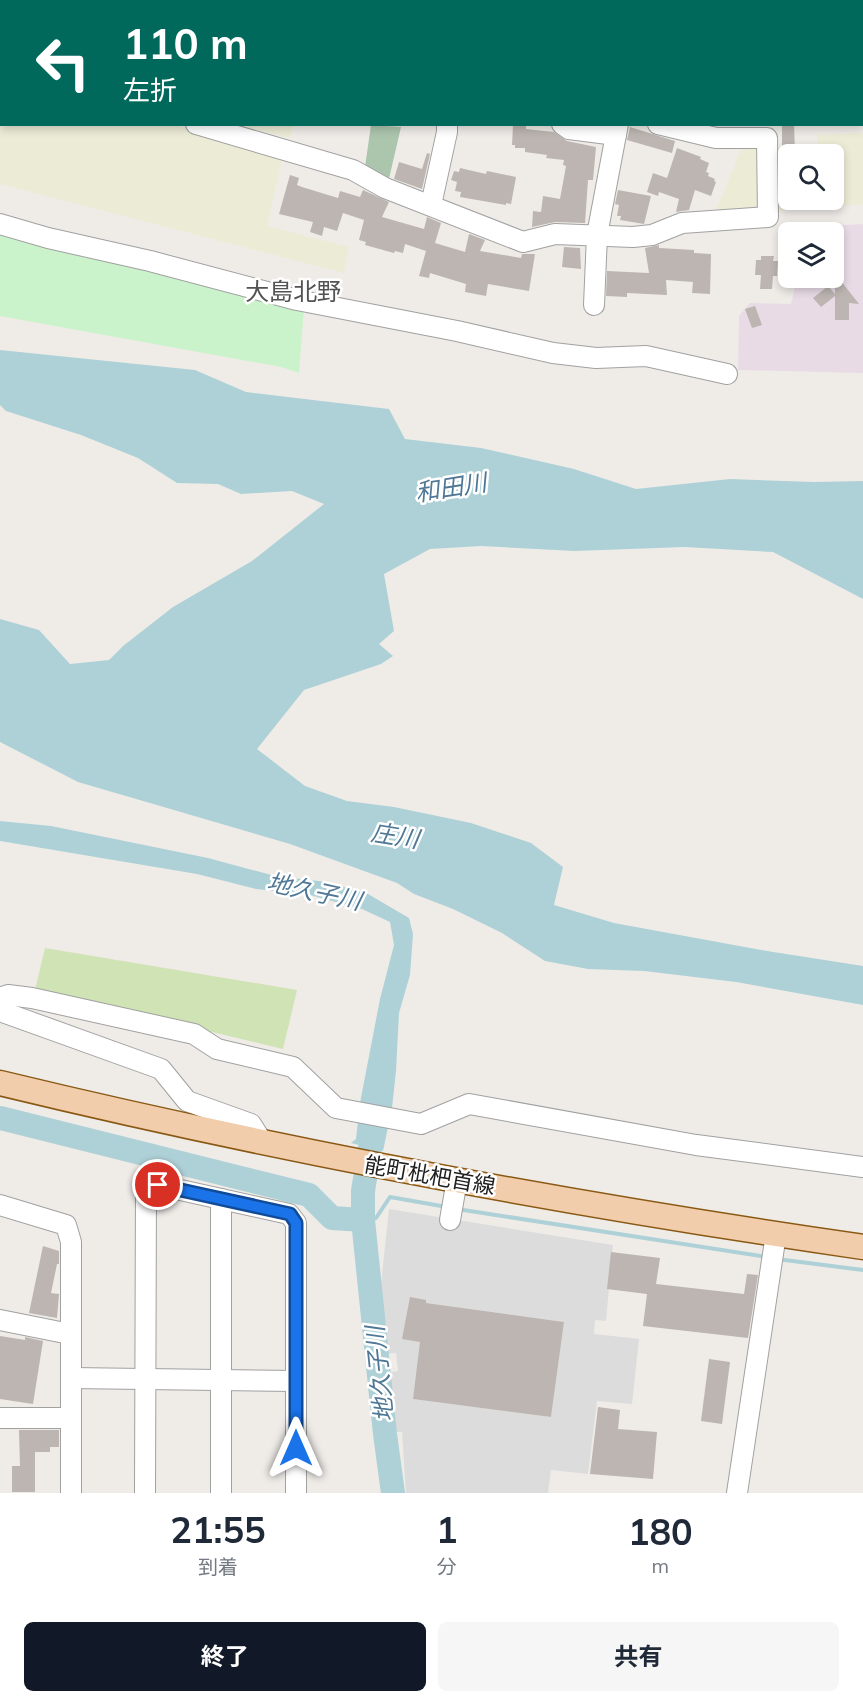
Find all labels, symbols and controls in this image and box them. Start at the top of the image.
text: 110 m [123,17,248,70]
icon: left [24,24,102,102]
text: 左折 [123,73,177,107]
map controls [778,144,844,288]
button: search [778,144,844,210]
button: layers [778,222,844,288]
district label: 大島北野 [245,276,341,306]
water label: 和田川 [413,466,492,507]
water label: 庄川 [369,816,424,854]
water label: 地久子川 [264,866,367,916]
street label: 能町枇杷首線 [363,1150,497,1200]
pin [132,1159,183,1210]
icon: arrive [141,1168,174,1201]
water label: 地久子川 [359,1322,399,1423]
position arrow [264,1416,328,1480]
text: 21:55 [170,1507,266,1552]
text: 1 [436,1507,458,1552]
text: 180 [628,1509,693,1554]
text: m [652,1553,669,1578]
text: 到着 [198,1554,238,1579]
text: 分 [437,1554,457,1579]
button: 終了 [24,1622,426,1691]
button: 共有 [438,1622,839,1691]

